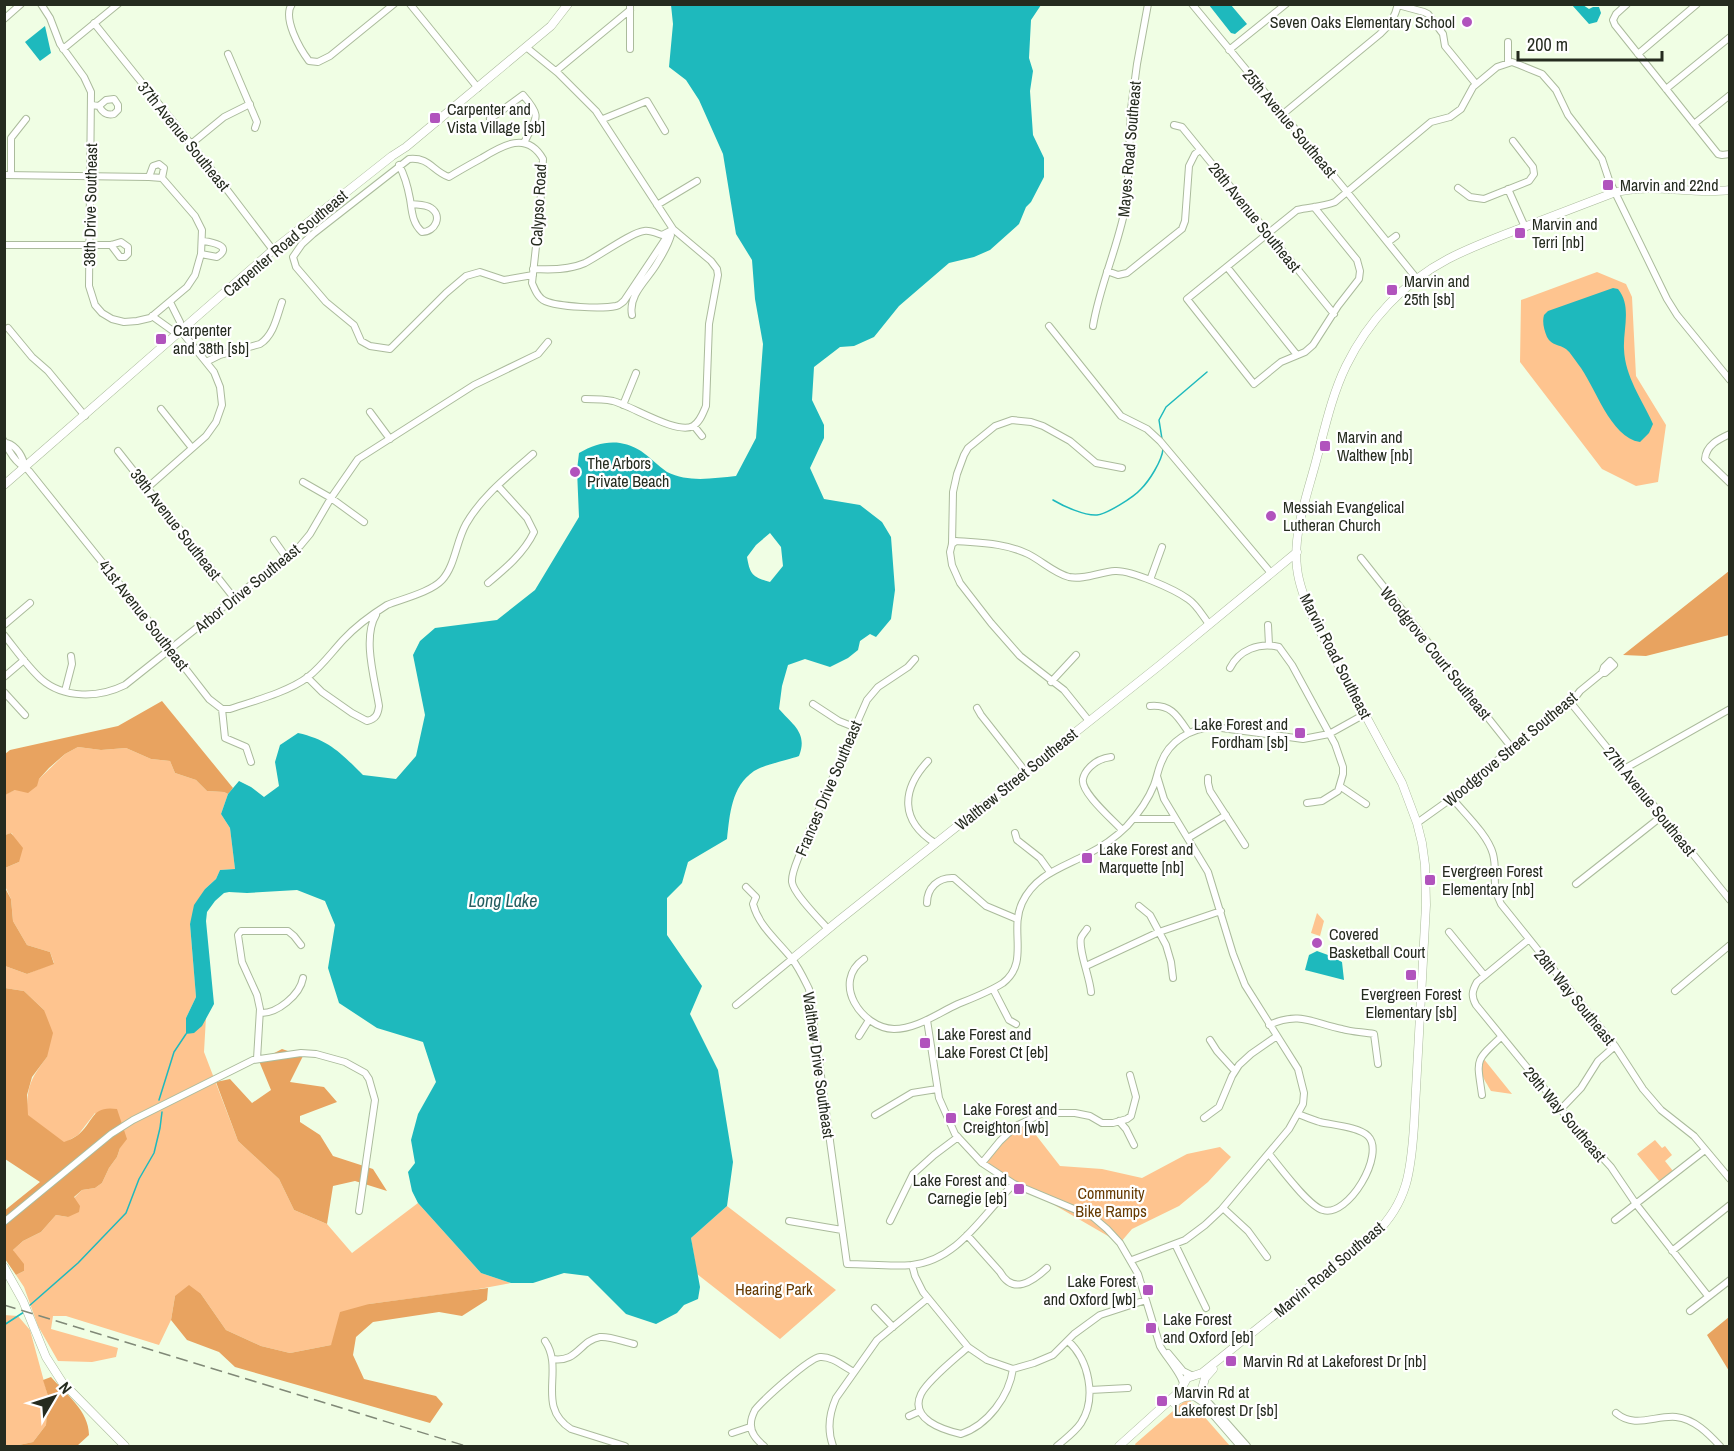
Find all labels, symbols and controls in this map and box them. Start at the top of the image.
place label: Seven Oaks Elementary School [1270,11,1455,33]
marker: Seven Oaks Elementary School [1460,15,1474,29]
scale bar [1518,24,1662,62]
text: 200 m [1527,32,1568,57]
street label: 25th Avenue Southeast [1238,64,1342,182]
street label: 37th Avenue Southeast [133,76,235,196]
street label: Mayes Road Southeast [1112,80,1146,218]
place label: Carpenter and Vista Village [sb] [447,98,545,138]
marker: Carpenter and Vista Village [sb] [428,111,442,125]
street label: 38th Drive Southeast [78,143,102,267]
street label: 26th Avenue Southeast [1204,157,1306,277]
street label: Calypso Road [525,163,551,247]
place label: Marvin and 22nd [1620,174,1718,196]
marker: Marvin and 22nd [1601,178,1615,192]
street label: Carpenter Road Southeast [218,184,352,302]
place label: Marvin and Terri [nb] [1532,213,1598,253]
marker: Marvin and Terri [nb] [1513,226,1527,240]
place label: Marvin and 25th [sb] [1404,270,1470,310]
marker: Marvin and 25th [sb] [1385,283,1399,297]
place label: Carpenter and 38th [sb] [173,319,249,359]
marker: Carpenter and 38th [sb] [154,332,168,346]
place label: Marvin and Walthew [nb] [1337,426,1412,466]
marker: Marvin and Walthew [nb] [1318,439,1332,453]
place label: The Arbors Private Beach [587,452,669,492]
street label: 39th Avenue Southeast [126,464,227,584]
marker: The Arbors Private Beach [568,465,582,479]
place label: Messiah Evangelical Lutheran Church [1283,496,1404,536]
marker: Messiah Evangelical Lutheran Church [1264,509,1278,523]
street label: Arbor Drive Southeast [189,538,305,638]
street label: 41st Avenue Southeast [94,555,194,675]
street label: Woodgrove Court Southeast [1375,582,1497,724]
street label: Marvin Road Southeast [1295,590,1377,723]
street label: Woodgrove Street Southeast [1438,686,1582,812]
place label: Lake Forest and Fordham [sb] [1194,713,1288,753]
street label: Frances Drive Southeast [790,717,867,859]
street label: Walthew Street Southeast [950,723,1082,835]
marker: Lake Forest and Fordham [sb] [1293,726,1307,740]
street label: 27th Avenue Southeast [1599,741,1701,861]
place label: Lake Forest and Marquette [nb] [1099,838,1193,878]
marker: Lake Forest and Marquette [nb] [1080,851,1094,865]
place label: Evergreen Forest Elementary [nb] [1442,860,1543,900]
marker: Evergreen Forest Elementary [nb] [1423,873,1437,887]
water label: Long Lake [469,888,537,913]
place label: Covered Basketball Court [1329,923,1426,963]
marker: Covered Basketball Court [1310,936,1324,950]
street label: 28th Way Southeast [1529,944,1621,1050]
marker: Evergreen Forest Elementary [sb] [1404,968,1418,982]
place label: Evergreen Forest Elementary [sb] [1361,983,1462,1023]
street label: Walthew Drive Southeast [798,990,840,1140]
place label: Lake Forest and Lake Forest Ct [eb] [937,1023,1048,1063]
marker: Lake Forest and Lake Forest Ct [eb] [918,1036,932,1050]
street label: 29th Way Southeast [1519,1062,1611,1166]
place label: Lake Forest and Creighton [wb] [963,1098,1057,1138]
marker: Lake Forest and Creighton [wb] [944,1111,958,1125]
place label: Lake Forest and Carnegie [eb] [913,1169,1007,1209]
marker: Lake Forest and Carnegie [eb] [1012,1182,1026,1196]
park label: Community Bike Ramps [1075,1182,1147,1222]
street label: Marvin Road Southeast [1269,1216,1389,1322]
place label: Lake Forest and Oxford [wb] [1043,1270,1136,1310]
park label: Hearing Park [735,1278,813,1300]
marker: Lake Forest and Oxford [wb] [1141,1283,1155,1297]
place label: Lake Forest and Oxford [eb] [1163,1308,1253,1348]
marker: Lake Forest and Oxford [eb] [1144,1321,1158,1335]
place label: Marvin Rd at Lakeforest Dr [nb] [1243,1350,1426,1372]
marker: Marvin Rd at Lakeforest Dr [nb] [1224,1354,1238,1368]
north arrow [24,1367,84,1427]
text: N [54,1377,77,1398]
place label: Marvin Rd at Lakeforest Dr [sb] [1174,1381,1278,1421]
marker: Marvin Rd at Lakeforest Dr [sb] [1155,1394,1169,1408]

